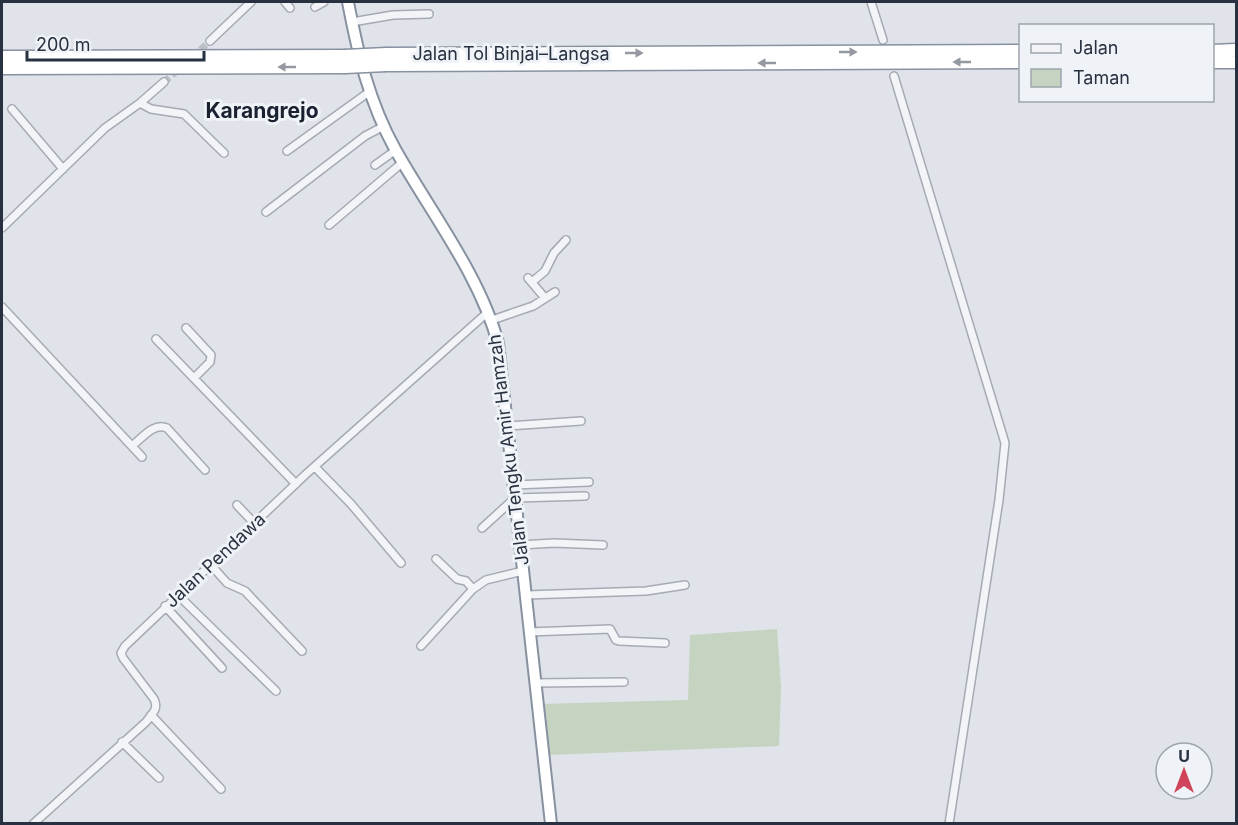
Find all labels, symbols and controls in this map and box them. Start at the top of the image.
scale bar [27,24,204,62]
legend [1019,24,1214,102]
text: 200 m [36,34,91,55]
text: Jalan [1073,37,1118,58]
street label: Jalan Tol Binjai–Langsa [412,43,610,64]
one-way arrow [838,47,857,57]
one-way arrow [624,48,643,58]
one-way arrow [953,57,972,67]
one-way arrow [758,58,777,68]
one-way arrow [277,62,296,72]
text: Taman [1073,67,1130,88]
district label: Karangrejo [205,98,319,123]
street label: Jalan Tengku Amir Hamzah [483,333,533,567]
street label: Jalan Pendawa [161,508,269,612]
north arrow [1154,741,1214,801]
text: U [1178,746,1190,766]

